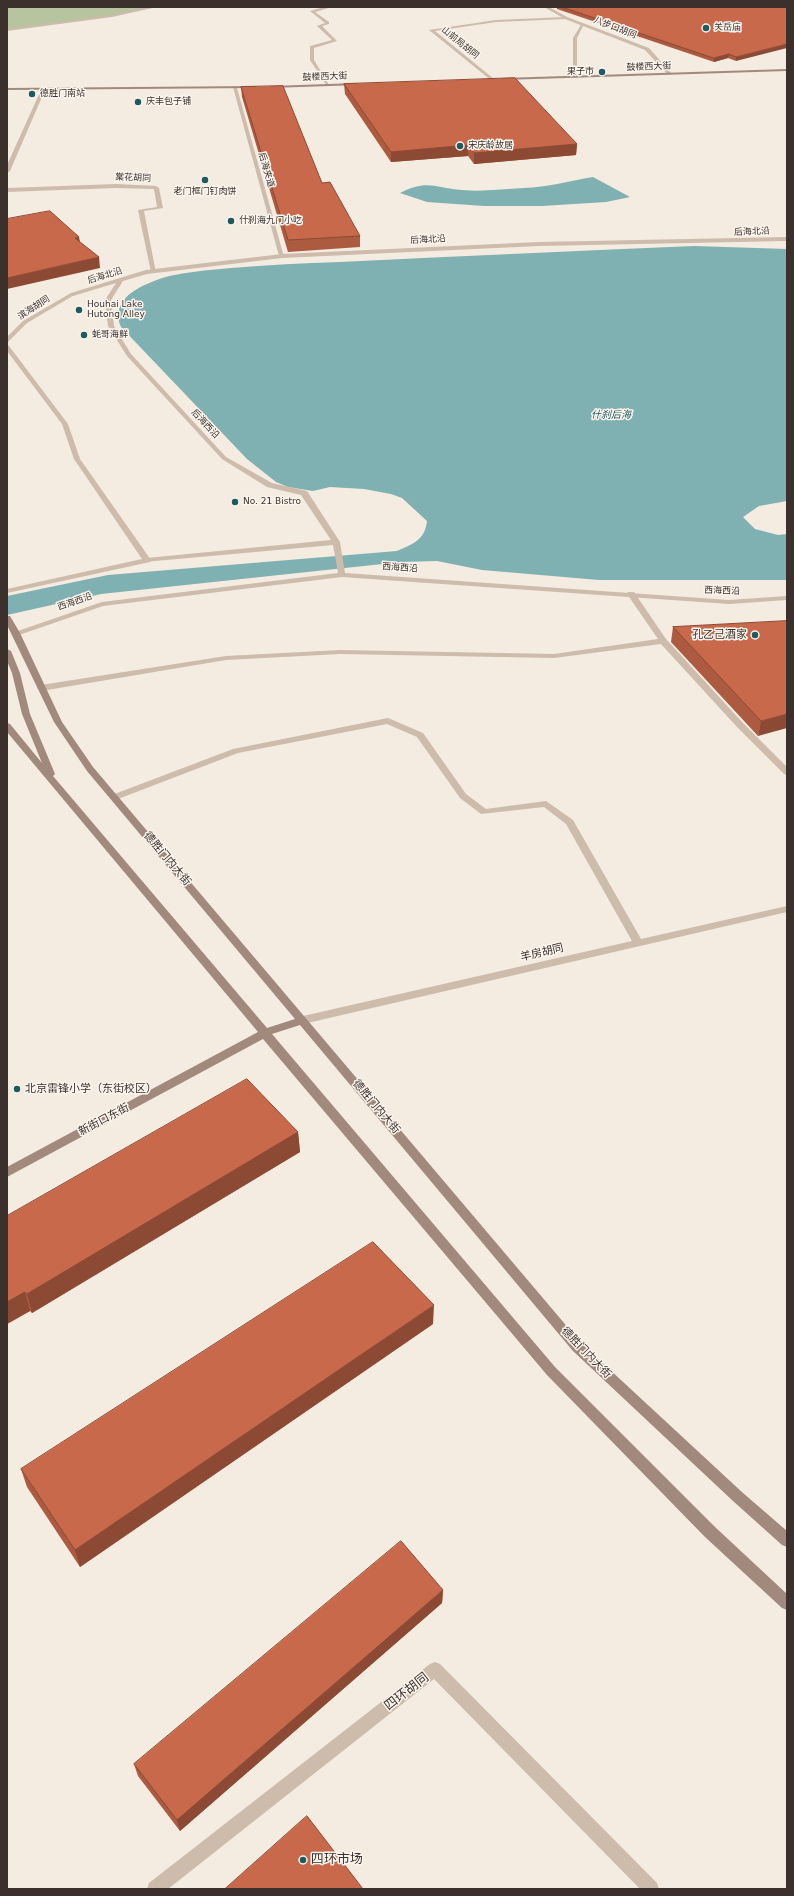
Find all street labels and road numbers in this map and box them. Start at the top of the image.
street label: 八步口胡同 [592,15,638,41]
street label: 山前局胡同 [439,25,481,61]
street label: 鼓楼西大街 [626,61,672,73]
street label: 鼓楼西大街 [302,71,348,83]
street label: 后海夹道 [256,151,276,189]
street label: 棠花胡同 [115,172,151,184]
street label: 后海北沿 [734,226,770,238]
street label: 后海北沿 [410,234,446,246]
street label: 后海北沿 [86,266,124,286]
street label: 滨海胡同 [16,294,52,322]
street label: 后海西沿 [189,407,221,441]
street label: 西海西沿 [382,561,418,575]
street label: 西海西沿 [704,585,740,597]
street label: 西海西沿 [56,591,94,613]
street label: 德胜门内大街 [141,829,193,889]
street label: 羊房胡同 [519,942,565,964]
street label: 德胜门内大街 [350,1077,402,1137]
street label: 新街口东街 [77,1101,131,1139]
street label: 德胜门内大街 [558,1325,614,1381]
street label: 四环胡同 [382,1670,432,1714]

